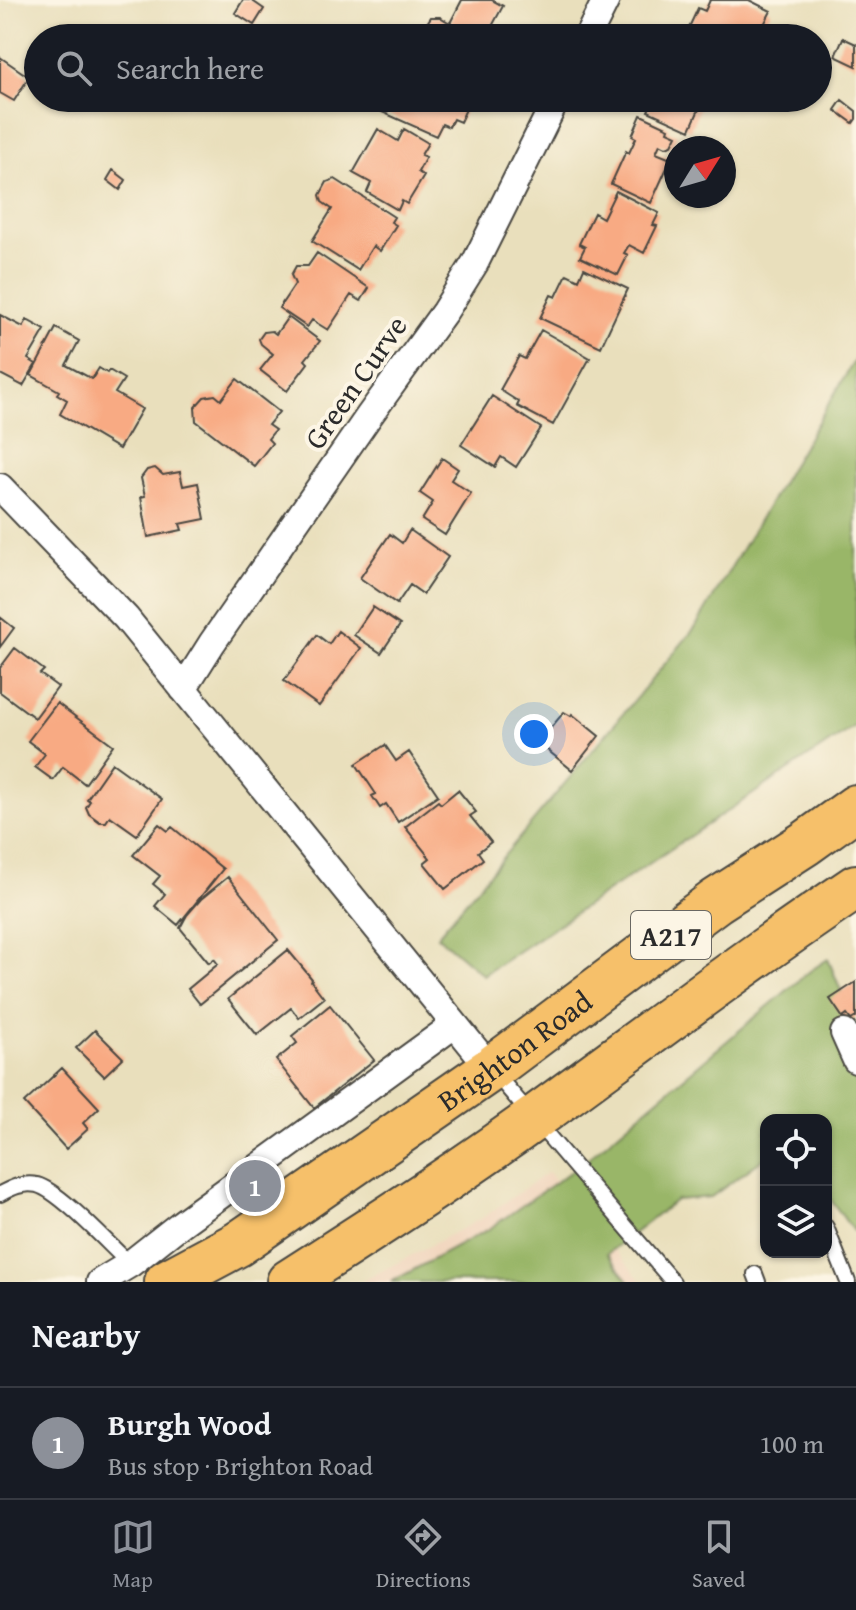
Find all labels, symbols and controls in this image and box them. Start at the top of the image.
search box [24,24,832,112]
icon: search [52,46,96,90]
text: Search here [116,46,264,90]
north arrow [664,136,736,208]
street label: Green Curve [293,306,417,458]
your location [514,714,554,754]
road number: A217 [631,911,711,959]
street label: Brighton Road [428,979,601,1122]
map controls [760,1114,832,1258]
button: locate [760,1114,832,1186]
pin: 1 [229,1156,281,1216]
button: layers [760,1186,832,1258]
text: Nearby [32,1310,141,1359]
text: Burgh Wood [108,1402,271,1446]
text: 1 [51,1424,65,1463]
text: 100 m [759,1424,824,1463]
text: Bus stop · Brighton Road [108,1446,373,1485]
tab: Map [111,1515,155,1595]
tab: Directions [376,1515,471,1595]
tab: Saved [692,1515,745,1595]

